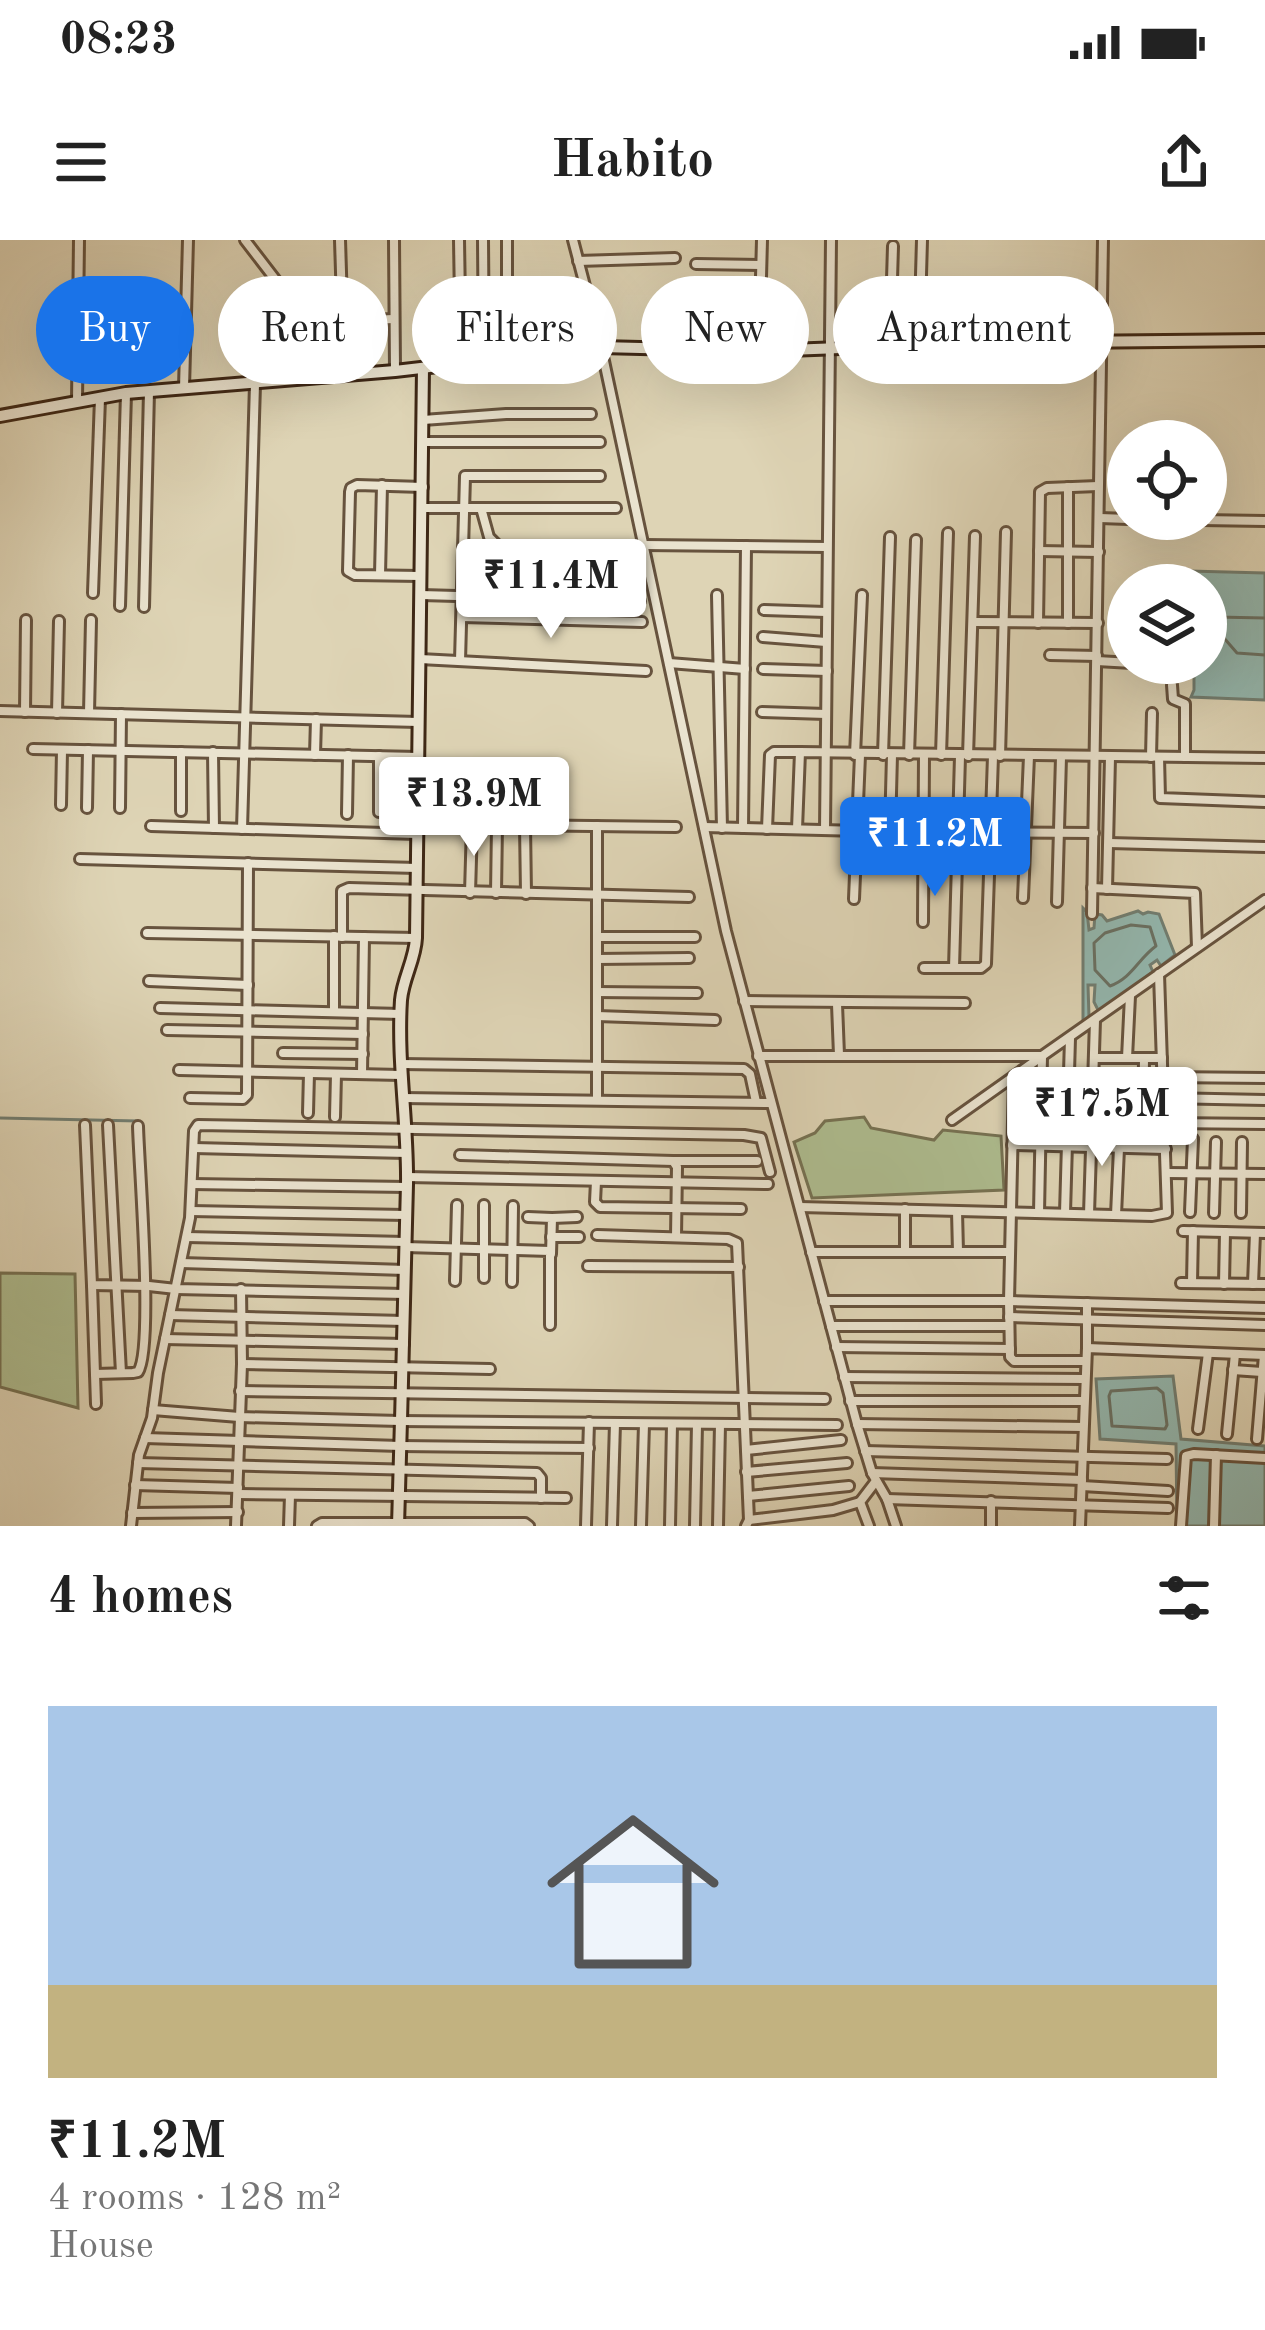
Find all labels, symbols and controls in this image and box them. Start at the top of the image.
text: 08:23 [60,19,177,64]
icon: menu [48,129,114,195]
icon: share [1151,129,1217,195]
text: Habito [551,135,714,189]
chip: Buy [36,276,194,384]
chip: Rent [218,276,388,384]
chip: Filters [412,276,617,384]
chip: New [641,276,809,384]
chip: Apartment [833,276,1114,384]
map controls [1107,420,1227,684]
button: locate [1107,420,1227,540]
pin: ₹11.4M [453,539,649,641]
text: ₹11.4M [483,558,619,597]
button: layers [1107,564,1227,684]
pin: ₹13.9M [376,757,572,859]
text: ₹13.9M [406,776,542,815]
pin: ₹11.2M [837,797,1033,899]
text: ₹11.2M [867,816,1003,855]
pin: ₹17.5M [1004,1067,1200,1169]
text: ₹17.5M [1034,1086,1170,1125]
icon: filters [1151,1565,1217,1631]
text: 4 homes [48,1573,233,1624]
icon: home [525,1784,741,2000]
text: ₹11.2M [48,2118,226,2169]
text: 4 rooms · 128 m² [48,2179,341,2218]
text: House [48,2227,154,2266]

